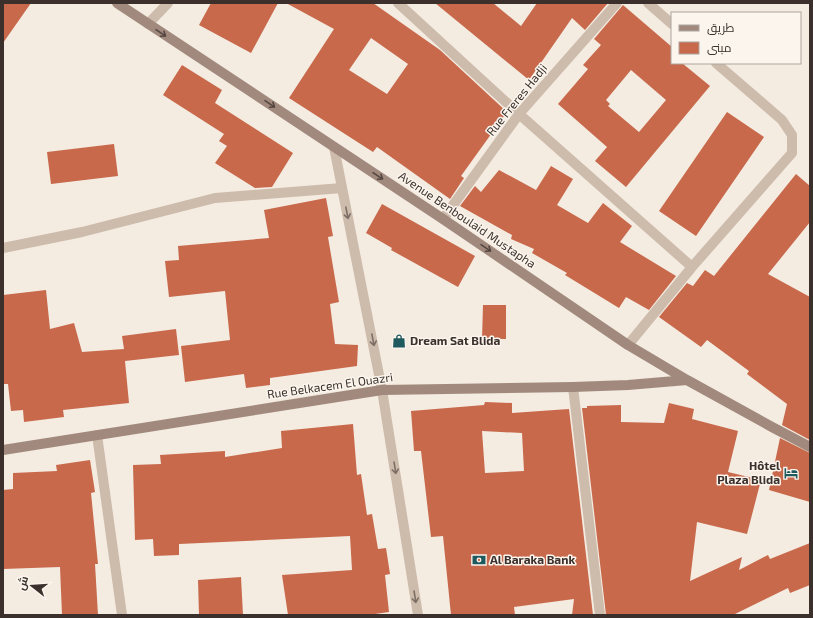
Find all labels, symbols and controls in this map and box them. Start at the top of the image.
legend [671,12,801,64]
text: طريق [707,20,735,35]
one-way arrow [156,28,167,37]
text: مبنى [707,40,732,55]
street label: Rue Freres Hadji [483,61,550,139]
one-way arrow [264,101,276,109]
street label: Avenue Benboulaid Mustapha [396,168,539,270]
one-way arrow [372,172,383,180]
one-way arrow [343,206,351,219]
one-way arrow [480,245,492,253]
one-way arrow [369,333,377,346]
shop icon: Dream Sat Blida [391,333,407,349]
place label: Dream Sat Blida [410,333,500,347]
street label: Rue Belkacem El Ouazri [266,369,394,401]
place label: Hôtel Plaza Blida [717,458,780,486]
one-way arrow [391,461,399,474]
hotel icon: Hôtel Plaza Blida [783,465,799,481]
bank icon: Al Baraka Bank [471,552,487,568]
place label: Al Baraka Bank [490,552,575,566]
north arrow [12,566,52,606]
text: ش [14,574,31,592]
one-way arrow [411,590,419,603]

